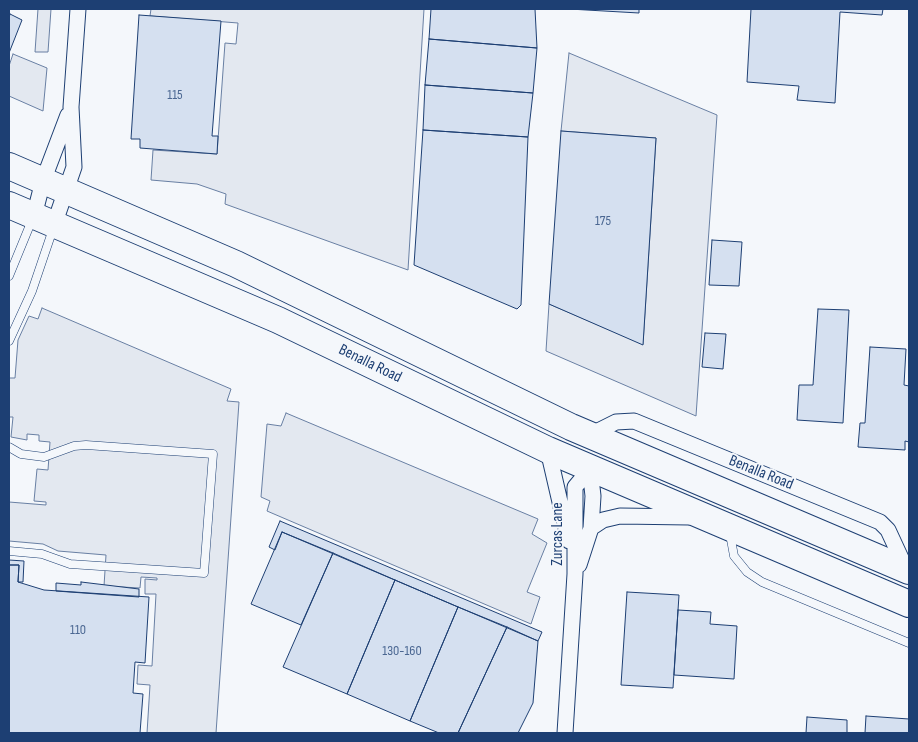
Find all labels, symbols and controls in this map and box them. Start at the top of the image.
house number: 115 [167,87,183,103]
house number: 175 [595,213,611,229]
street label: Benalla Road [335,340,405,388]
street label: Benalla Road [726,451,796,495]
street label: Zurcas Lane [548,502,568,566]
house number: 110 [70,622,86,638]
house number: 130-160 [382,643,422,659]

